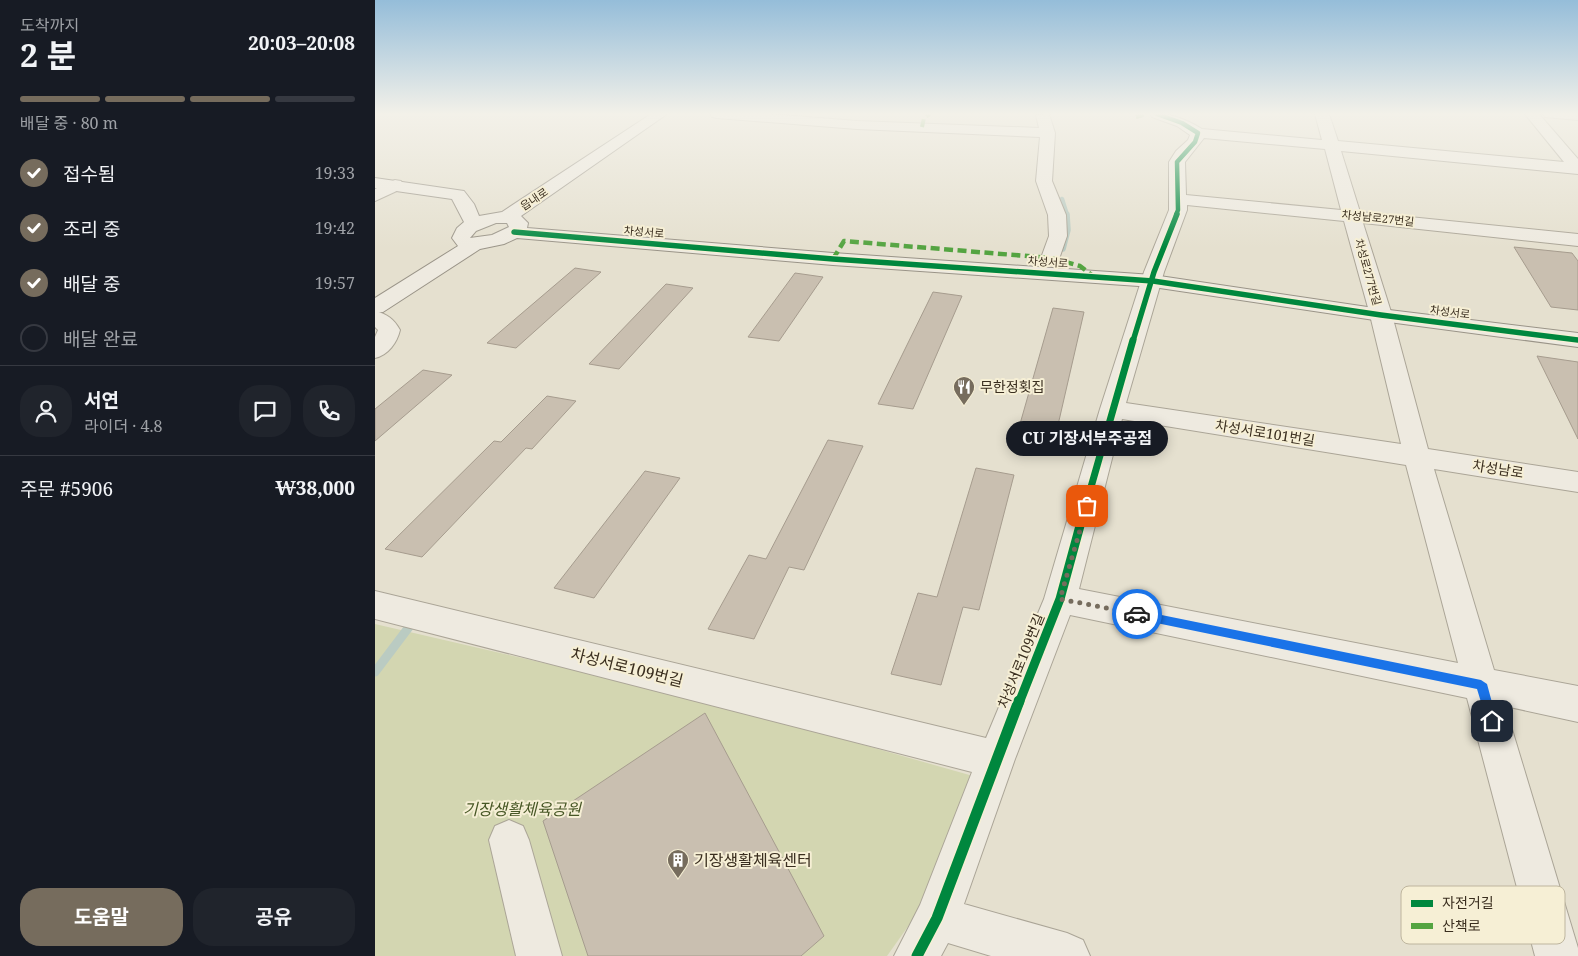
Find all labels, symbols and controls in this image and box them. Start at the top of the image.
text: 도착까지 [20,14,79,36]
text: 20:03–20:08 [248,30,355,56]
text: 2 분 [20,33,76,76]
text: 배달 중 · 80 m [20,112,118,134]
icon: check [20,159,48,187]
text: 접수됨 [63,161,115,187]
text: 19:33 [315,162,355,184]
street label: 읍내로 [517,184,551,213]
street label: 차성남로27번길 [1341,206,1415,229]
icon: check [20,214,48,242]
text: 조리 중 [63,216,120,242]
text: 19:42 [315,217,355,239]
street label: 차성서로 [623,222,665,241]
street label: 차성로277번길 [1352,237,1385,307]
street label: 차성서로 [1027,253,1069,270]
icon: check [20,269,48,297]
text: 배달 중 [63,271,120,297]
text: 19:57 [315,272,355,294]
street label: 차성서로 [1429,302,1471,321]
text: 배달 완료 [63,326,138,352]
restaurant icon: 무한정횟집 [952,375,976,406]
place label: 무한정횟집 [980,377,1044,396]
button: person [20,385,72,437]
button: chat [239,385,291,437]
button: phone [303,385,355,437]
text: 서연 [84,387,119,413]
text: 라이더 · 4.8 [84,415,162,437]
street label: 차성서로101번길 [1214,415,1316,450]
callout: CU 기장서부주공점 [1006,421,1168,456]
text: CU 기장서부주공점 [1022,427,1152,449]
street label: 차성남로 [1471,455,1525,482]
text: ₩38,000 [275,475,355,501]
text: 주문 #5906 [20,476,113,502]
pin [1066,485,1108,527]
icon: bag [1073,492,1101,520]
courier [1112,589,1162,639]
icon: car [1123,600,1151,628]
street label: 차성서로109번길 [993,611,1048,711]
street label: 차성서로109번길 [568,642,686,692]
pin [1471,700,1513,742]
icon: home [1478,707,1506,735]
park label: 기장생활체육공원 [463,798,582,820]
building icon: 기장생활체육센터 [666,848,690,879]
place label: 기장생활체육센터 [694,849,812,871]
legend [1401,886,1565,944]
button: 도움말 [20,888,183,946]
button: 공유 [193,888,355,946]
text: 자전거길 [1442,893,1494,912]
text: 산책로 [1442,916,1481,935]

